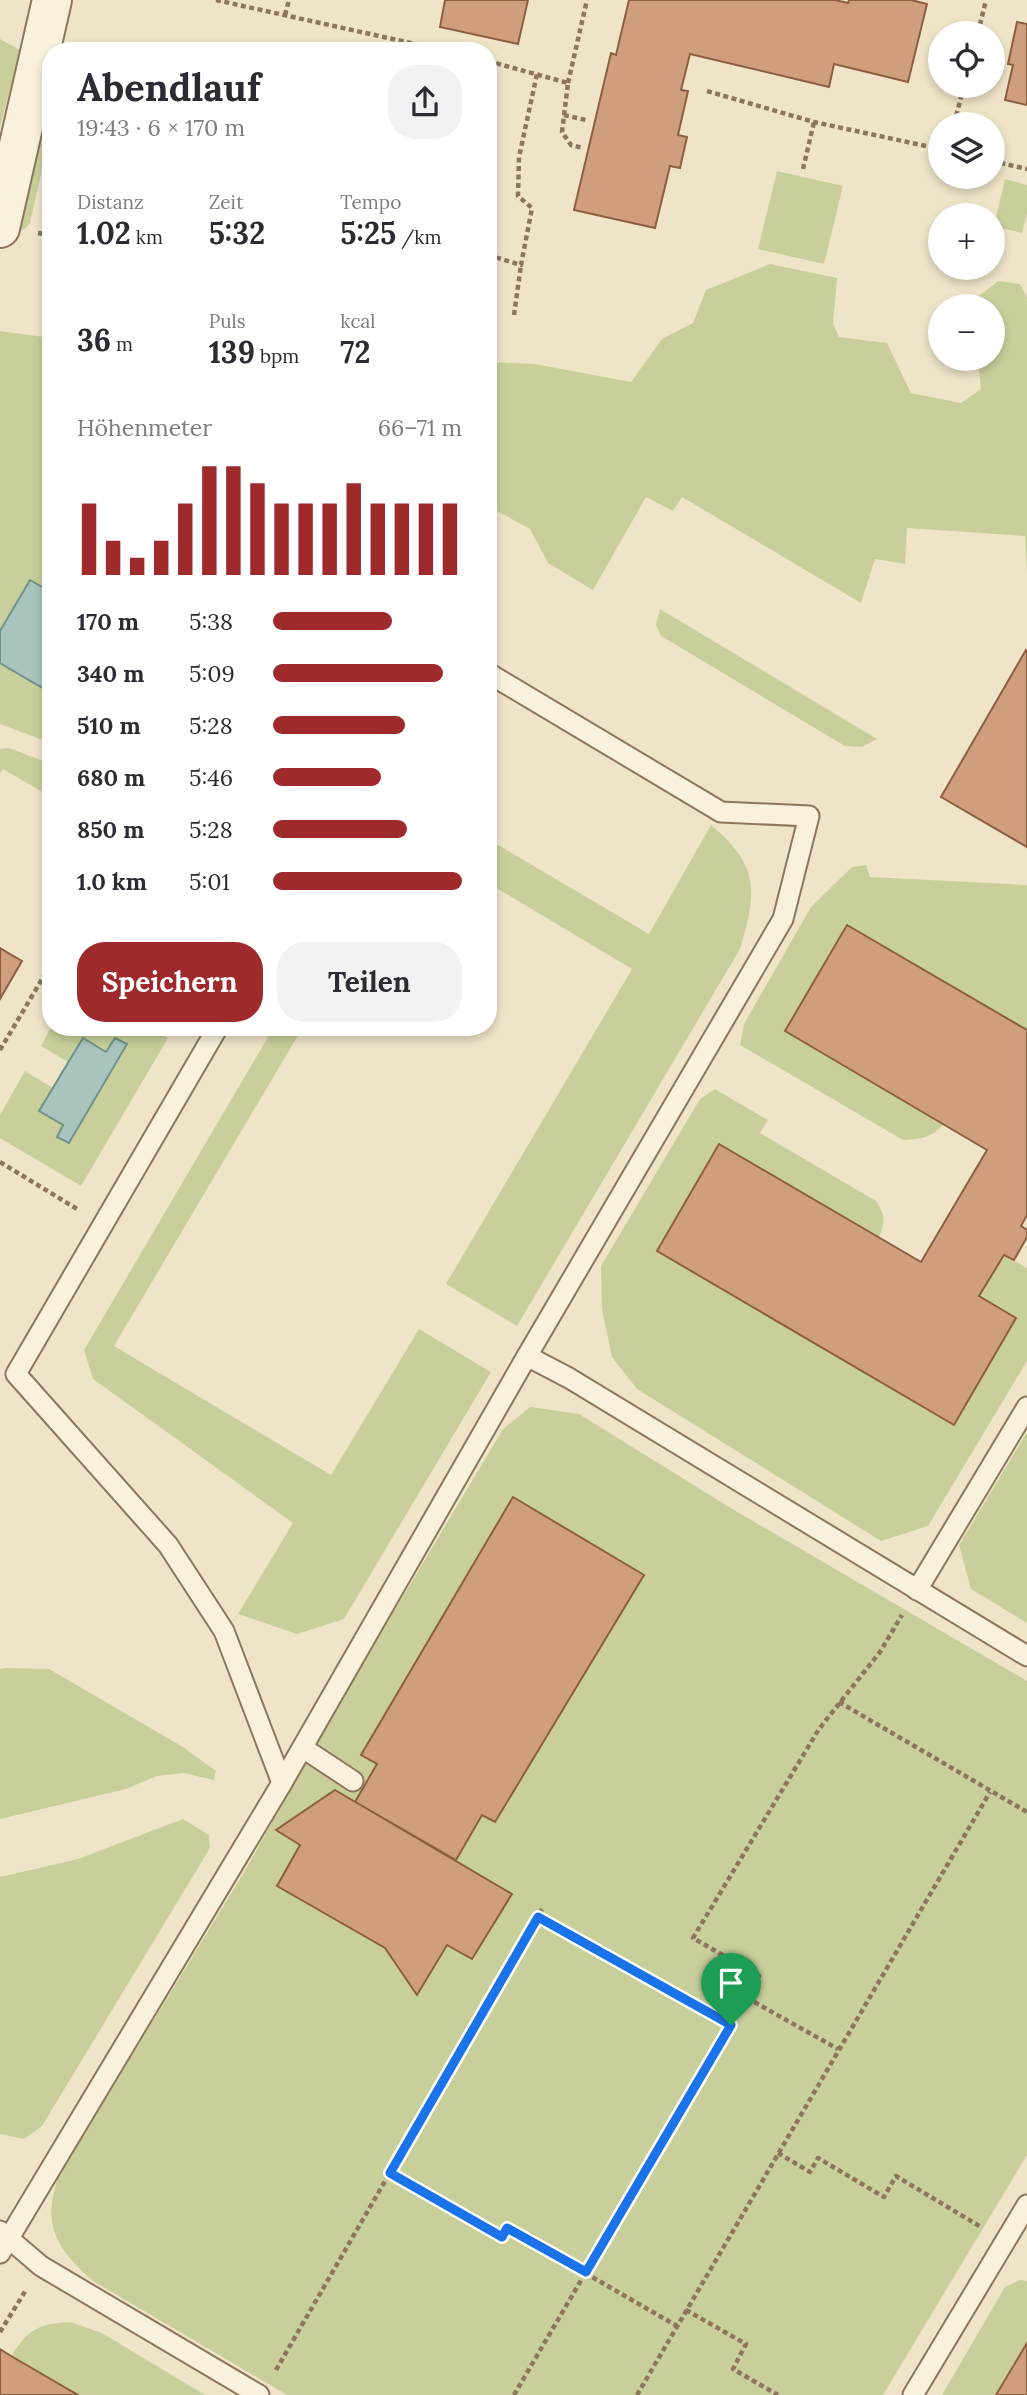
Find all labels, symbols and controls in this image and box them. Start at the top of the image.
map controls [928,21,1005,371]
button: locate [928,21,1005,98]
text: Abendlauf [77,63,261,111]
button: share [388,65,462,139]
button: layers [928,112,1005,189]
text: 19:43 · 6 × 170 m [77,113,245,142]
text: Distanz [77,190,144,214]
text: Zeit [209,190,244,214]
text: Tempo [340,190,401,214]
button: + [928,203,1005,280]
text: 1.02 [77,214,131,252]
text: 5:32 [209,214,265,252]
text: 5:25 [340,214,396,252]
text: km [131,225,163,249]
text: /km [396,225,442,249]
button: − [928,294,1005,371]
text: Puls [209,309,245,333]
text: kcal [340,309,375,333]
text: 36 [77,321,111,359]
text: m [111,332,133,356]
text: 139 [209,333,255,371]
text: 72 [340,333,370,371]
text: bpm [255,344,299,368]
text: Höhenmeter [77,413,212,442]
text: 66–71 m [378,413,462,442]
text: 170 m [77,607,139,636]
text: 5:38 [189,607,233,636]
text: 340 m [77,659,144,688]
text: 5:09 [189,659,235,688]
text: 510 m [77,711,141,740]
text: 5:28 [189,711,233,740]
text: 680 m [77,763,145,792]
text: 5:46 [189,763,233,792]
text: 850 m [77,815,144,844]
text: 5:28 [189,815,233,844]
text: 1.0 km [77,867,147,896]
text: 5:01 [189,867,230,896]
button: Speichern [77,942,263,1022]
button: Teilen [277,942,462,1022]
pin [701,1953,761,2025]
icon: arrive [712,1964,750,2002]

